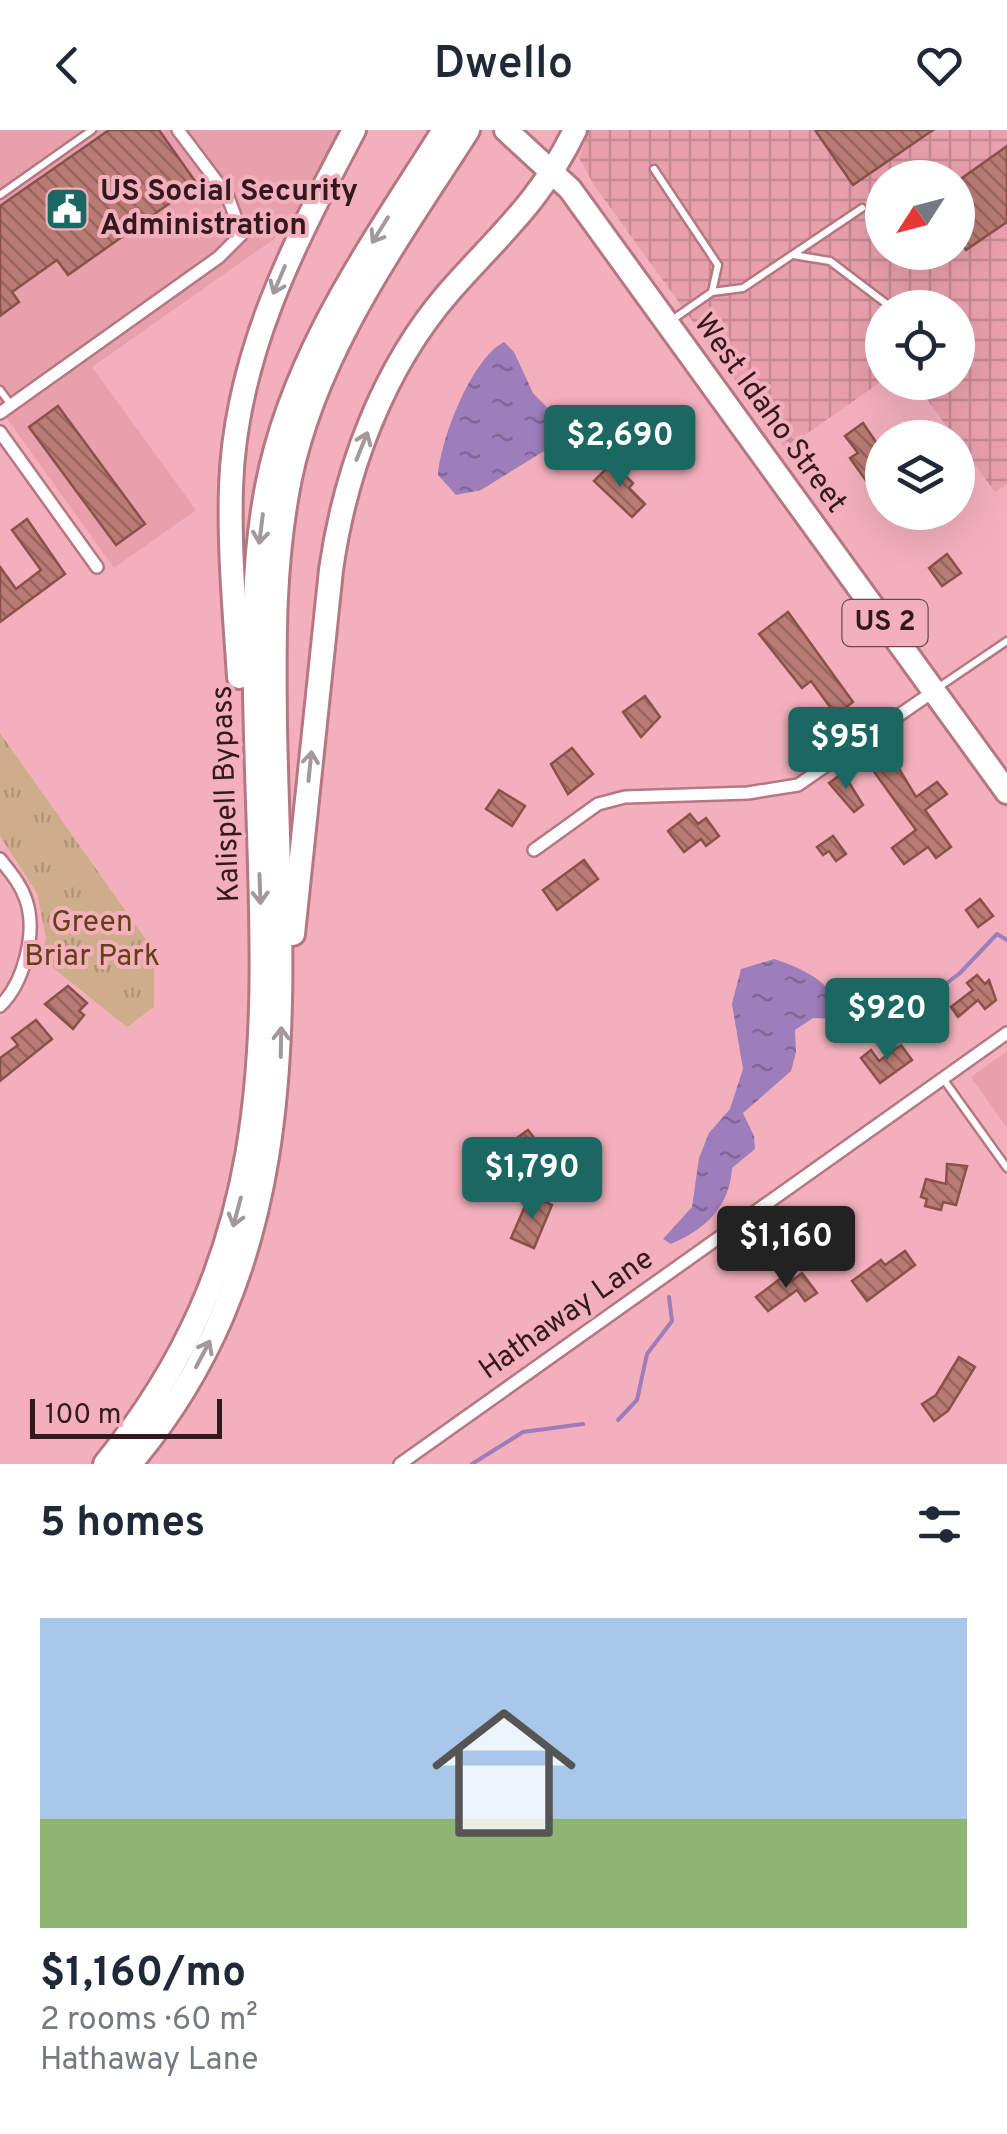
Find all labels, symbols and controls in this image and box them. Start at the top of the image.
text: Dwello [434,37,573,94]
icon: back [40,38,95,93]
icon: heart [912,38,967,93]
north arrow [865,160,975,270]
map controls [865,160,975,530]
place label: US Social Security Administration [100,174,358,245]
public building icon: US Social Security Administration [44,186,90,232]
one-way arrow [370,215,391,244]
one-way arrow [269,264,287,295]
button: locate [865,290,975,400]
street label: West Idaho Street [684,307,854,521]
pin: $2,690 [539,405,701,490]
text: $2,690 [566,417,674,457]
button: layers [865,420,975,530]
one-way arrow [355,432,373,462]
one-way arrow [251,513,270,545]
road number: US 2 [842,600,928,646]
street label: Kalispell Bypass [205,685,249,903]
pin: $951 [787,707,905,792]
text: $951 [810,719,882,759]
one-way arrow [301,750,320,783]
one-way arrow [250,872,269,904]
park label: Green Briar Park [24,905,160,976]
pin: $920 [828,978,946,1063]
text: $920 [847,990,927,1030]
one-way arrow [271,1026,290,1058]
pin: $1,790 [451,1137,613,1222]
text: $1,790 [484,1149,580,1189]
one-way arrow [227,1195,246,1227]
pin: $1,160 [705,1206,867,1291]
text: $1,160 [739,1218,833,1258]
street label: Hathaway Lane [472,1241,662,1389]
one-way arrow [194,1339,213,1369]
scale bar [30,1394,222,1438]
text: 100 m [45,1398,121,1434]
icon: filters [912,1497,967,1552]
text: 5 homes [40,1498,205,1551]
icon: home [414,1683,594,1863]
text: $1,160/mo [40,1948,246,2001]
text: 2 rooms · 60 m² [40,2001,258,2041]
text: Hathaway Lane [40,2041,259,2081]

